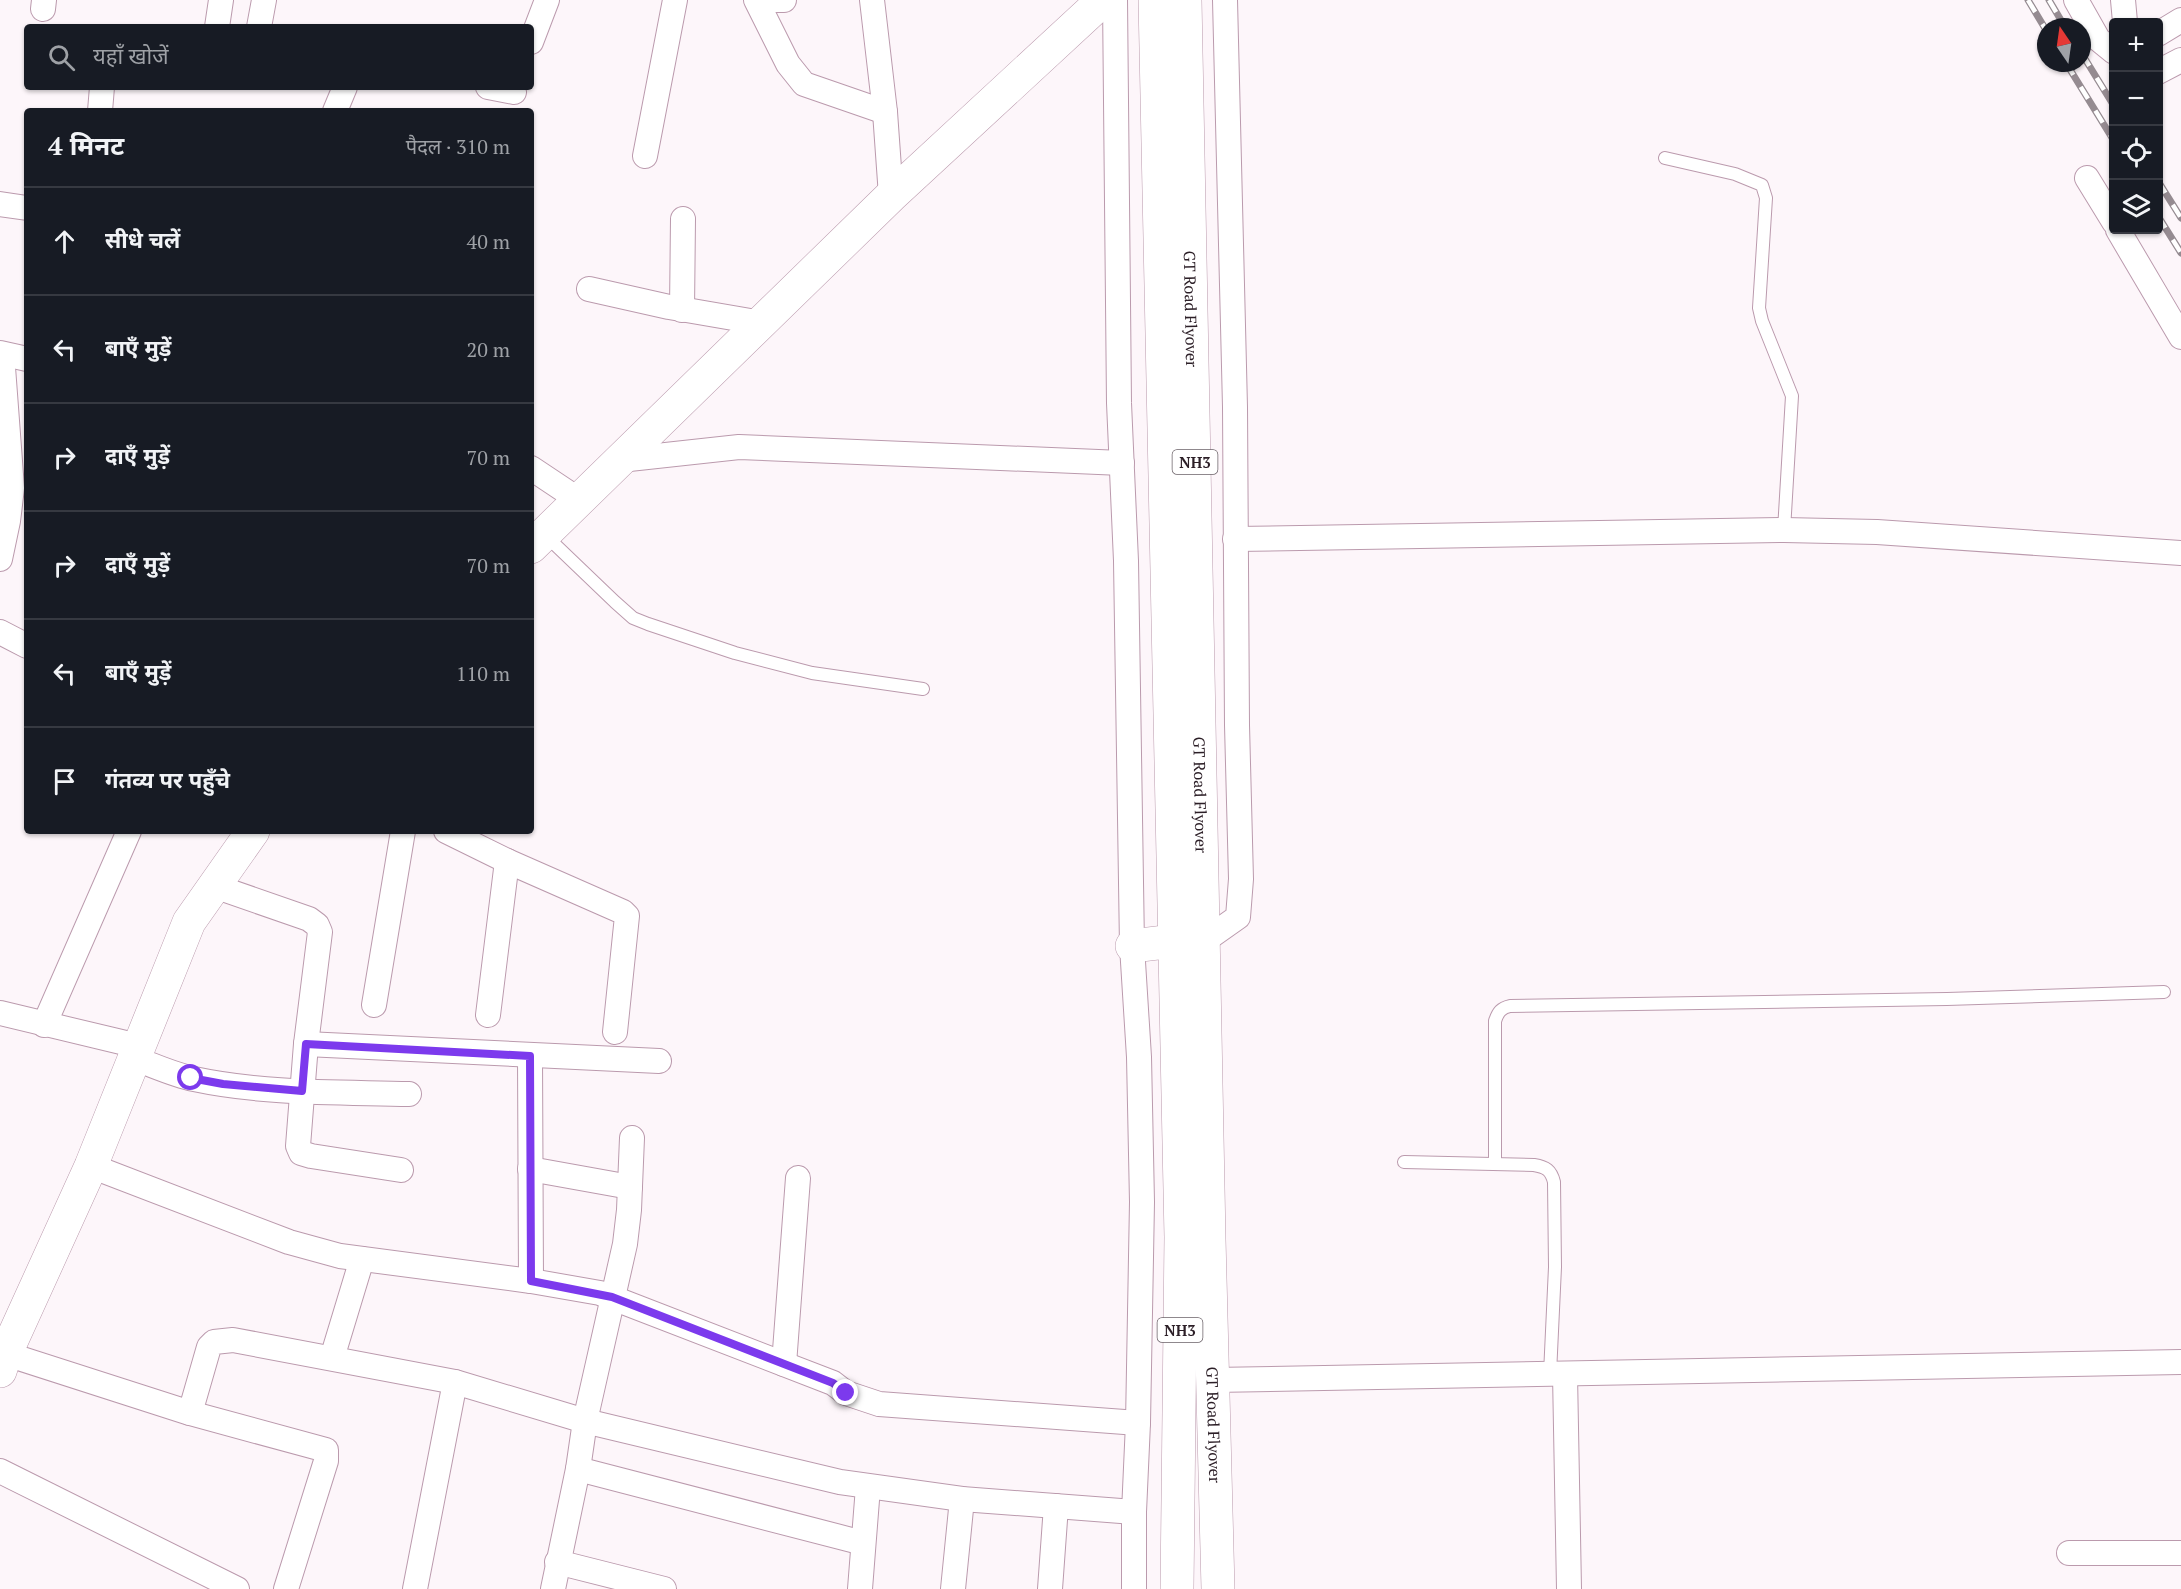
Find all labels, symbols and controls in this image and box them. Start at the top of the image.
north arrow [2037,18,2091,72]
map controls [2109,18,2163,234]
button: + [2109,18,2163,72]
search box [24,24,534,90]
icon: search [45,41,78,74]
text: यहाँ खोजें [93,41,169,70]
button: − [2109,72,2163,126]
button: locate [2109,126,2163,180]
text: 4 मिनट [48,128,124,162]
text: पैदल · 310 m [406,133,510,160]
button: layers [2109,180,2163,234]
icon: ahead [48,225,81,258]
text: सीधे चलें [105,225,180,254]
text: 40 m [467,228,510,255]
street label: GT Road Flyover [1179,251,1203,368]
icon: left [48,333,81,366]
text: बाएँ मुड़ें [105,333,171,362]
text: 20 m [467,336,510,363]
icon: right [48,441,81,474]
text: दाएँ मुड़ें [105,441,170,470]
text: 70 m [467,444,510,471]
road number: NH3 [1172,450,1218,474]
icon: right [48,549,81,582]
text: दाएँ मुड़ें [105,549,170,578]
text: 70 m [467,552,510,579]
icon: left [48,657,81,690]
text: बाएँ मुड़ें [105,657,171,686]
text: 110 m [456,660,510,687]
street label: GT Road Flyover [1188,736,1213,854]
icon: arrive [48,765,81,798]
text: गंतव्य पर पहुँचे [105,765,230,794]
route start [177,1064,203,1090]
road number: NH3 [1158,1318,1202,1342]
street label: GT Road Flyover [1201,1366,1226,1484]
route end [832,1379,858,1405]

